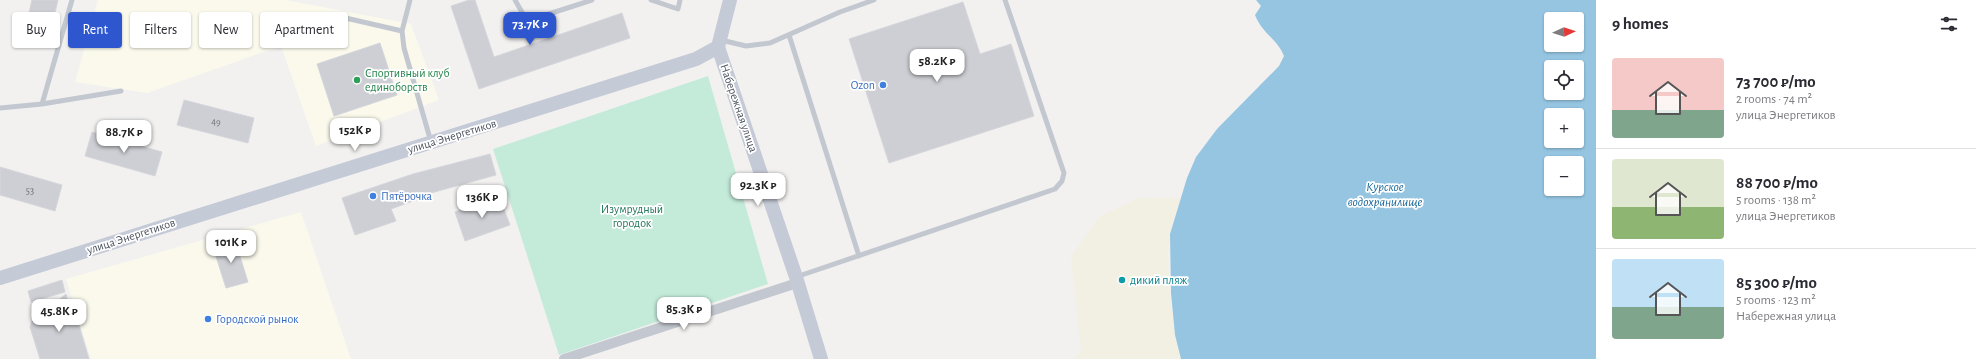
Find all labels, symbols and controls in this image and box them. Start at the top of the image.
chip: Buy [12,12,60,48]
chip: Rent [68,12,122,48]
chip: Filters [130,12,191,48]
chip: New [199,12,252,48]
chip: Apartment [260,12,348,48]
pin: 73.7K ₽ [493,12,567,46]
north arrow [1544,12,1584,52]
map controls [1544,12,1584,196]
icon: filters [1938,13,1960,35]
text: 9 homes [1612,15,1668,32]
text: 73.7K ₽ [512,18,548,31]
pin: 58.2K ₽ [900,49,974,83]
text: 58.2K ₽ [919,55,955,68]
button: locate [1544,60,1584,100]
street label: Набережная улица [717,62,760,154]
place label: Спортивный клуб единоборств [365,67,450,93]
text: 73 700 ₽/mo [1736,73,1816,90]
icon: home [1644,74,1692,122]
marker: Спортивный клуб единоборств [352,75,362,85]
place label: Ozon [851,79,875,91]
marker: Ozon [878,80,888,90]
text: 2 rooms · 74 m² [1736,93,1812,106]
button: + [1544,108,1584,148]
text: улица Энергетиков [1736,109,1836,122]
house number: 49 [211,117,221,127]
street label: улица Энергетиков [405,117,498,156]
pin: 152K ₽ [322,118,388,152]
pin: 88.7K ₽ [87,120,161,154]
text: 152K ₽ [339,124,371,137]
text: 88.7K ₽ [105,126,143,139]
button: − [1544,156,1584,196]
pin: 92.3K ₽ [721,173,795,207]
text: 88 700 ₽/mo [1736,174,1818,191]
icon: home [1644,175,1692,223]
text: 92.3K ₽ [740,179,776,192]
water label: Курское водохранилище [1348,181,1423,209]
pin: 136K ₽ [449,185,515,219]
house number: 53 [26,186,34,196]
place label: Пятёрочка [381,190,433,202]
marker: Пятёрочка [368,191,378,201]
text: 136K ₽ [466,191,498,204]
text: 5 rooms · 138 m² [1736,194,1816,207]
park label: Изумрудный городок [601,203,663,229]
text: улица Энергетиков [1736,210,1836,223]
street label: улица Энергетиков [84,216,177,257]
pin: 101K ₽ [198,230,264,264]
text: 101K ₽ [215,236,247,249]
place label: дикий пляж [1130,274,1188,286]
text: 85 300 ₽/mo [1736,274,1817,291]
marker: дикий пляж [1117,275,1127,285]
icon: home [1644,275,1692,323]
text: 5 rooms · 123 m² [1736,294,1816,307]
pin: 85.3K ₽ [647,297,721,331]
pin: 45.8K ₽ [22,299,96,333]
text: 85.3K ₽ [666,303,702,316]
text: 45.8K ₽ [40,305,78,318]
text: Набережная улица [1736,310,1836,323]
place label: Городской рынок [216,313,299,325]
marker: Городской рынок [203,314,213,324]

